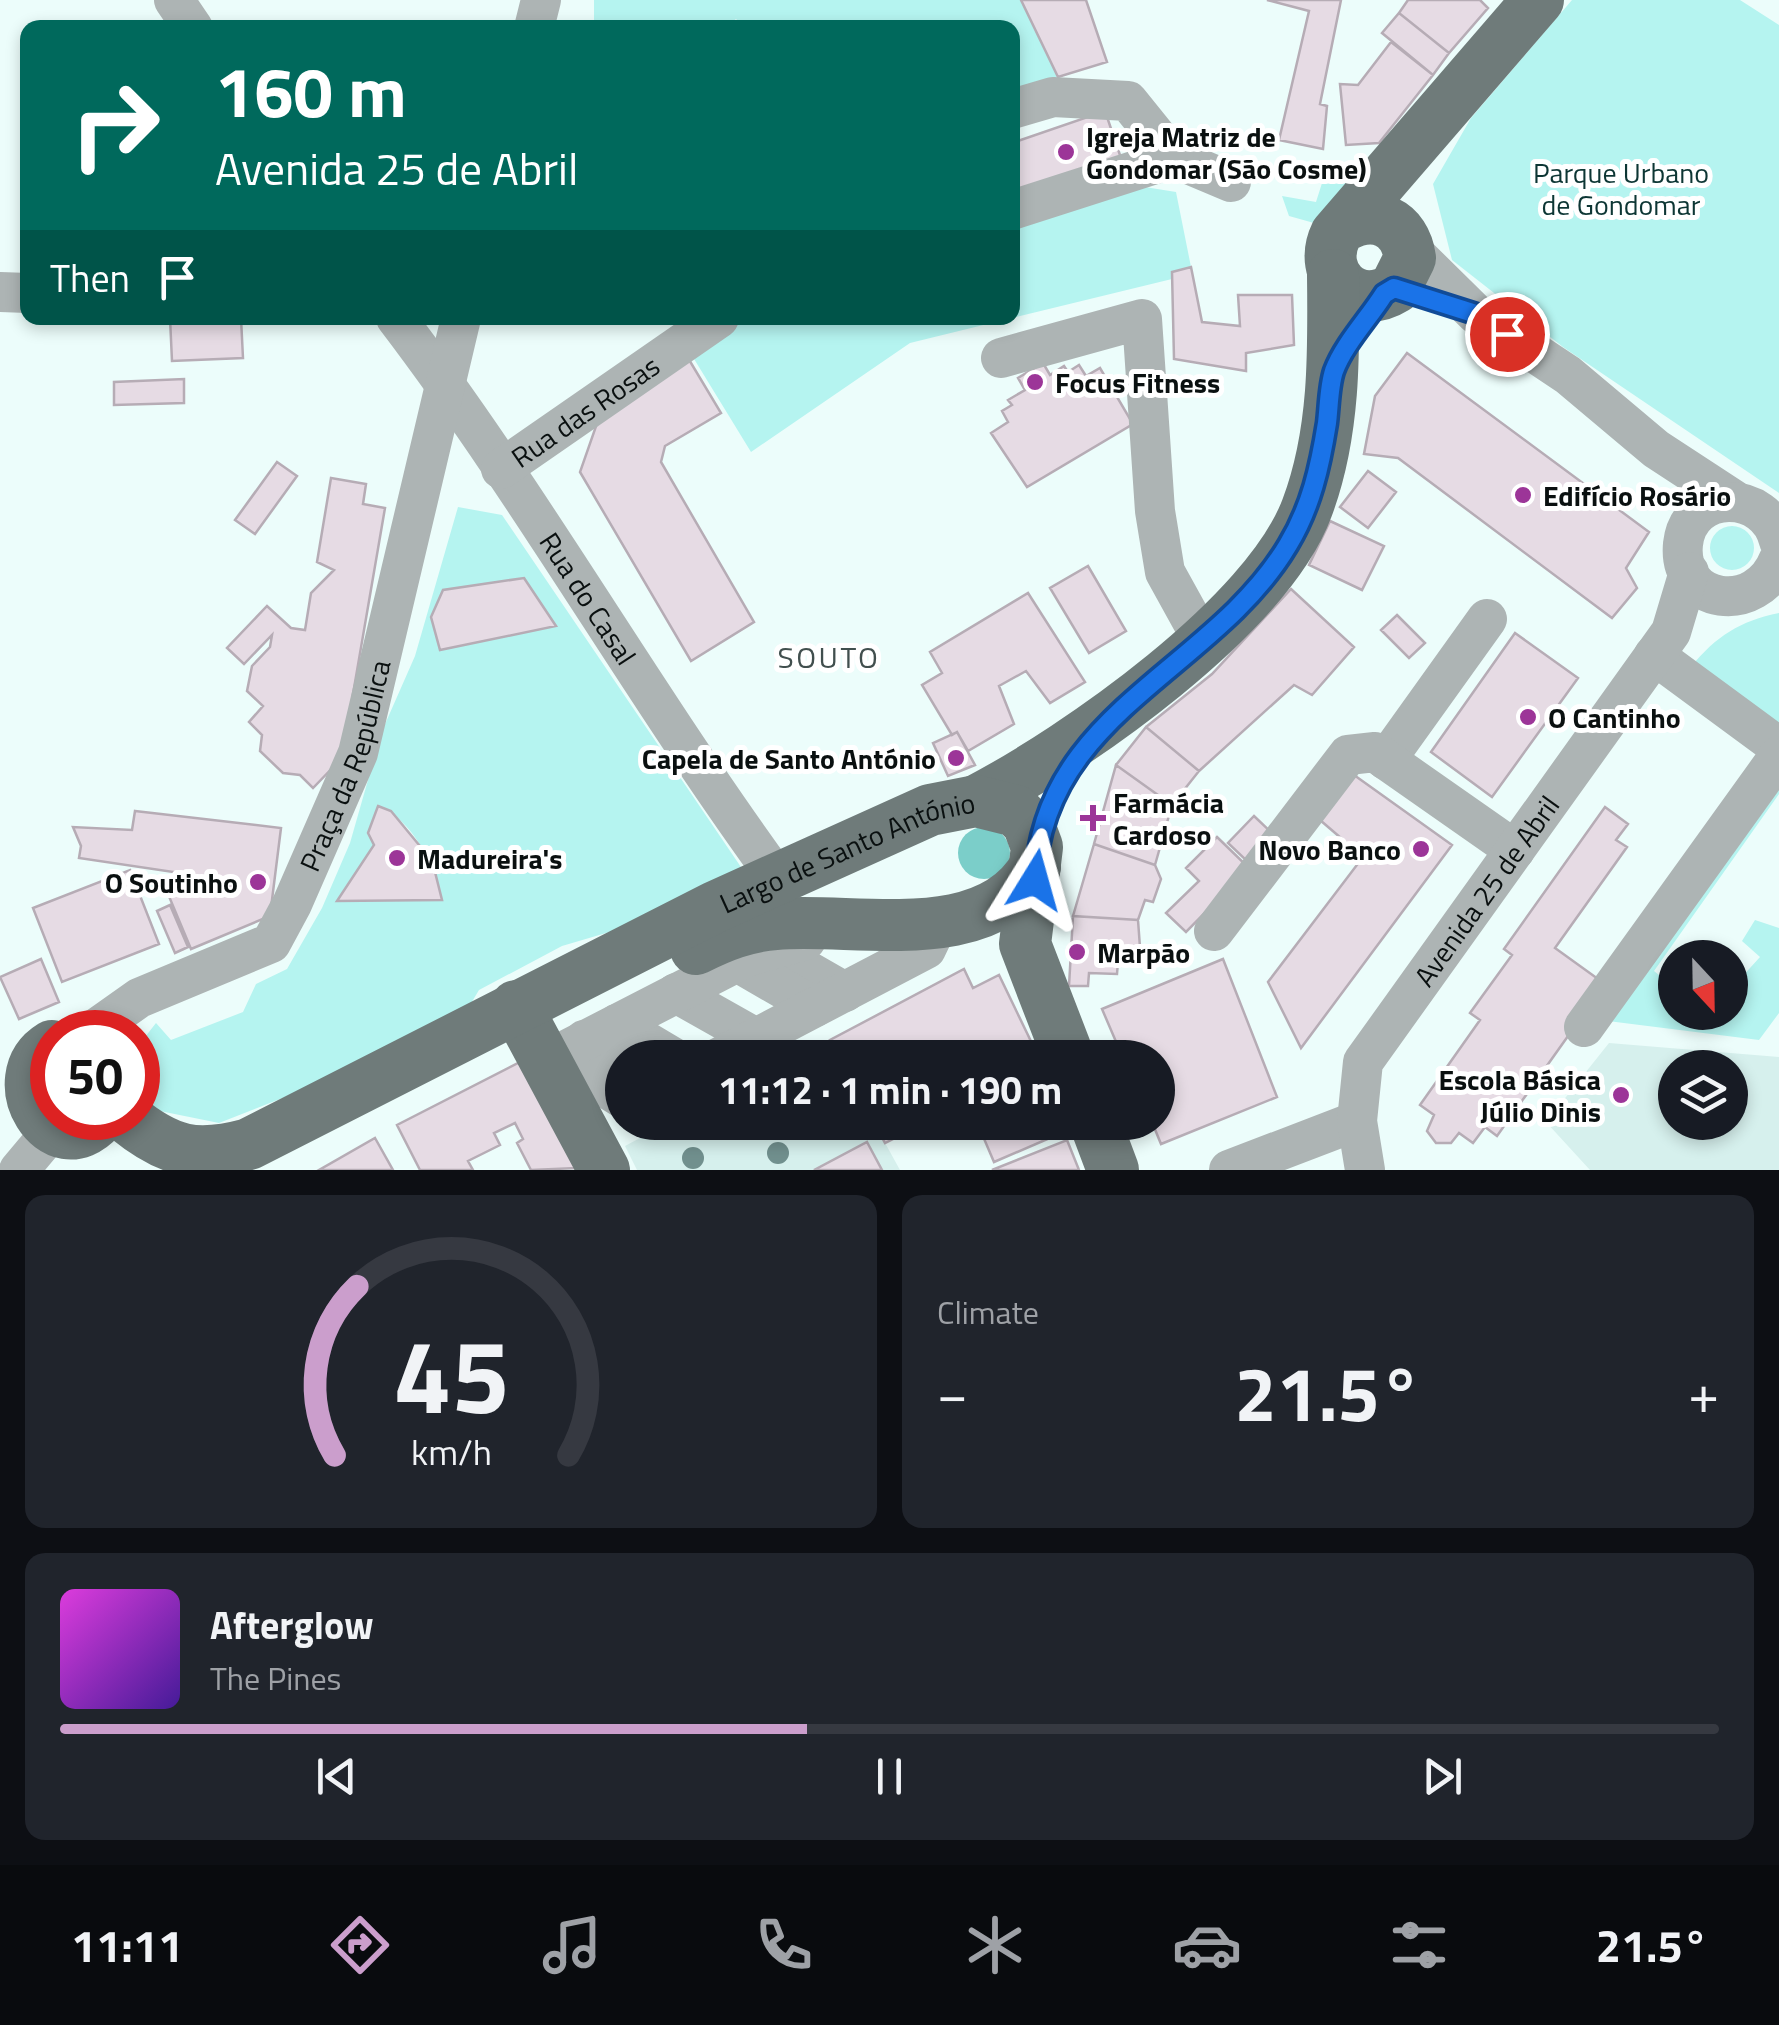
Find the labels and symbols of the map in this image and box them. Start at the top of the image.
place label: Igreja Matriz de Gondomar (São Cosme) [1086,115,1367,190]
marker: Igreja Matriz de Gondomar (São Cosme) [1055,141,1077,163]
park label: Parque Urbano de Gondomar [1533,151,1709,226]
pin [1465,292,1550,377]
street label: Rua das Rosas [502,344,668,478]
place label: Focus Fitness [1055,361,1220,404]
marker: Focus Fitness [1024,371,1046,393]
place label: Edifício Rosário [1543,474,1731,517]
marker: Edifício Rosário [1512,484,1534,506]
street label: Rua do Casal [529,523,648,673]
district label: SOUTO [778,634,880,680]
street label: Praça da República [287,655,401,878]
place label: O Cantinho [1548,696,1681,739]
marker: O Cantinho [1517,706,1539,728]
place label: Capela de Santo António [642,737,936,780]
marker: Capela de Santo António [945,747,967,769]
street label: Largo de Santo António [712,780,979,924]
place label: Farmácia Cardoso [1113,781,1224,856]
street label: Avenida 25 de Abril [1403,786,1569,995]
marker: Farmácia Cardoso [1082,807,1104,829]
position arrow [983,828,1087,932]
place label: Novo Banco [1258,828,1401,871]
place label: Madureira's [417,837,563,880]
marker: Novo Banco [1410,838,1432,860]
marker: Madureira's [386,847,408,869]
place label: O Soutinho [105,861,238,904]
marker: O Soutinho [247,871,269,893]
place label: Marpão [1097,931,1190,974]
north arrow [1658,940,1748,1030]
marker: Marpão [1066,941,1088,963]
speed limit sign: 50 [30,1010,160,1140]
place label: Escola Básica Júlio Dinis [1438,1058,1601,1133]
marker: Escola Básica Júlio Dinis [1610,1084,1632,1106]

